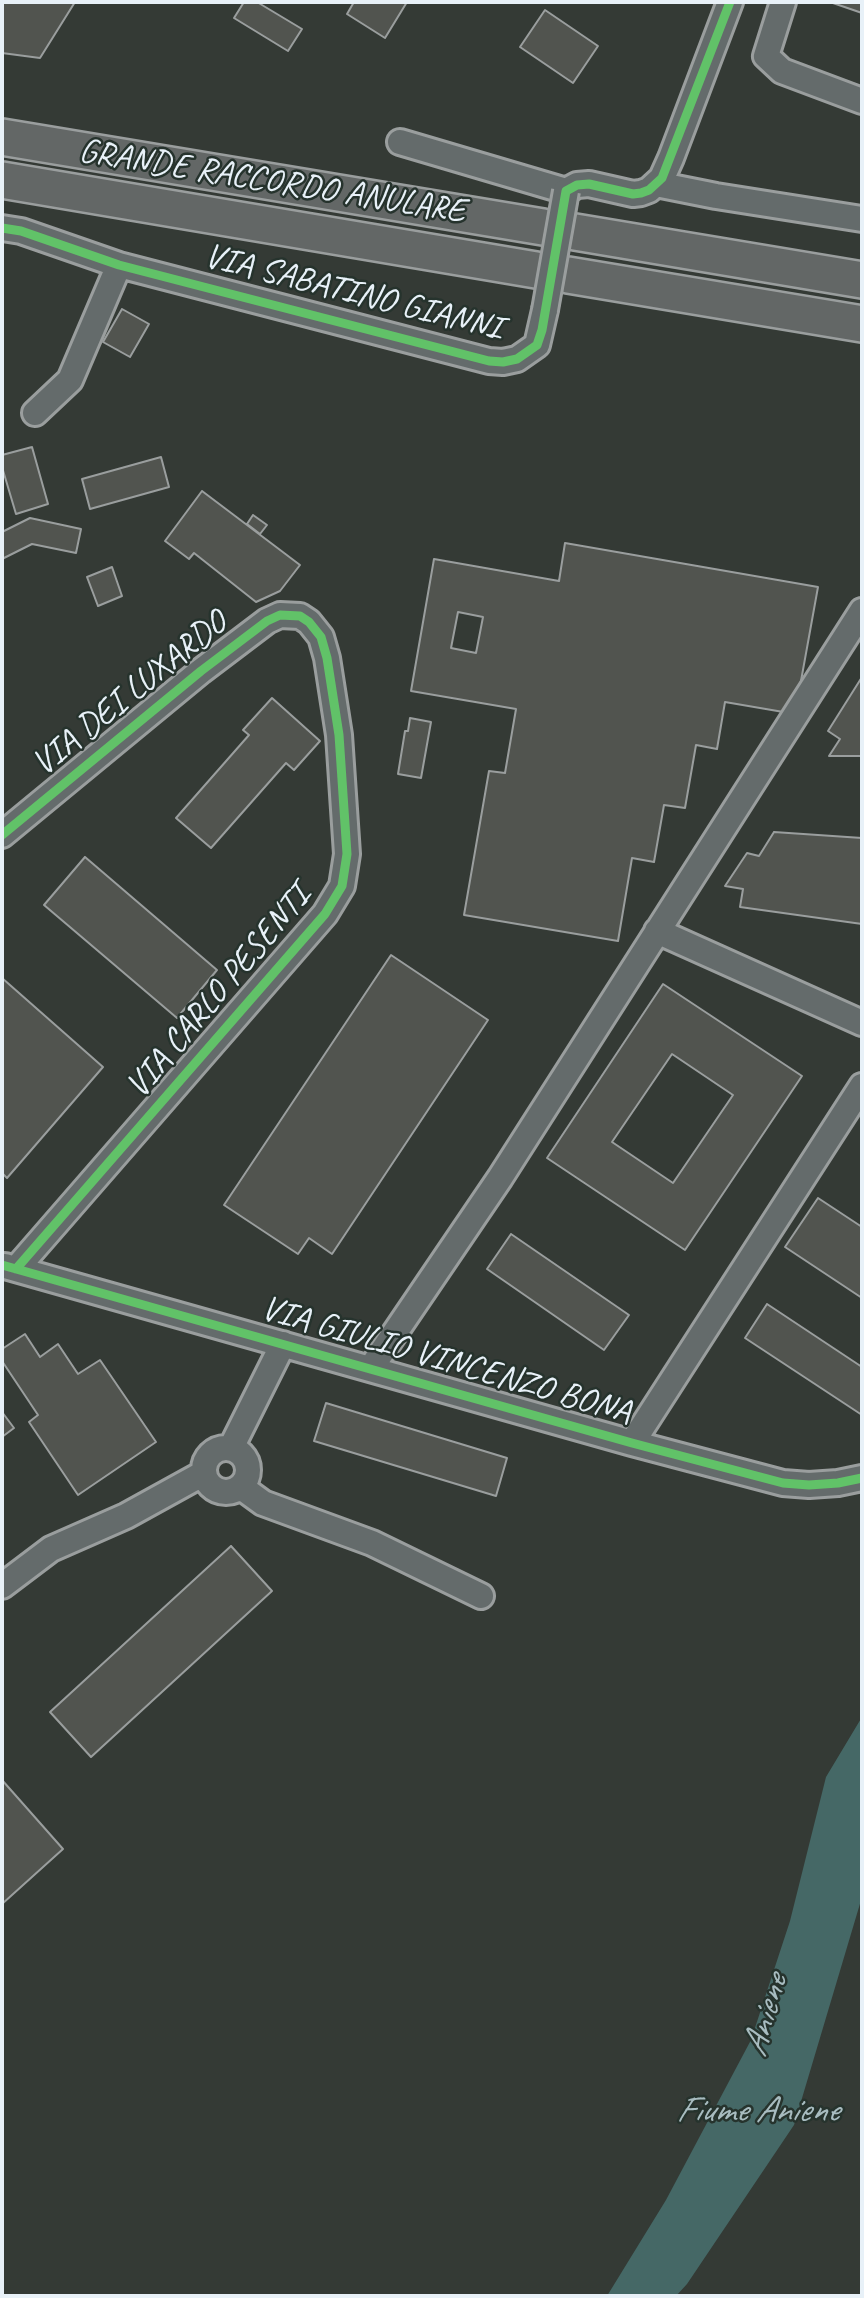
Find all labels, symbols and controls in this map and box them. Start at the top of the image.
street label: GRANDE RACCORDO ANULARE [76,131,468,233]
street label: VIA SABATINO GIANNI [200,236,506,350]
street label: VIA DEI LUXARDO [24,603,236,785]
street label: VIA CARLO PESENTI [118,877,320,1107]
street label: VIA GIULIO VINCENZO BONA [256,1288,636,1434]
water label: Aniene [733,1970,799,2062]
water label: Fiume Aniene [676,2089,838,2133]

